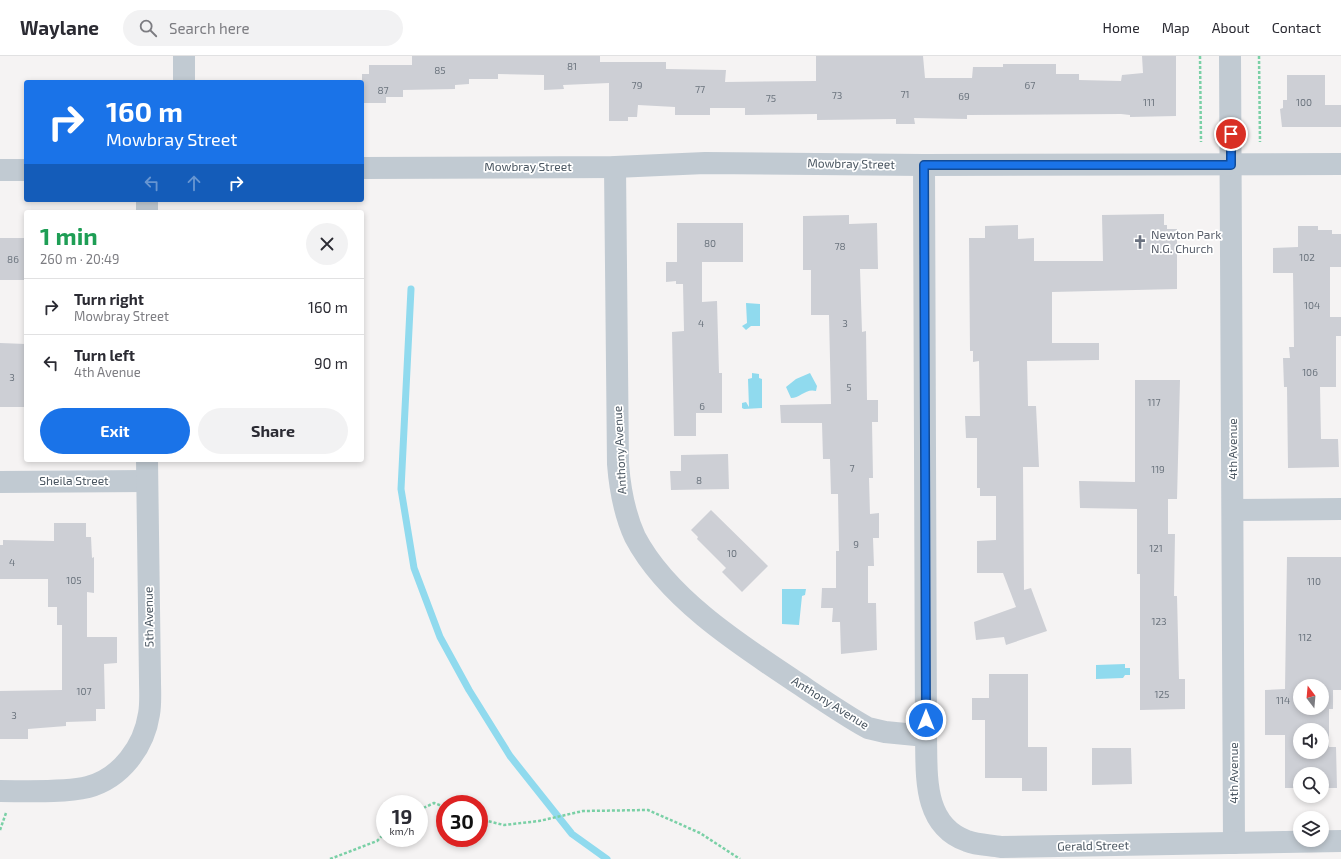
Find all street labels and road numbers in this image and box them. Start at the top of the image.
street label: Mowbray Street [807,155,895,171]
street label: Mowbray Street [484,159,572,173]
street label: Anthony Avenue [610,406,628,495]
street label: 4th Avenue [1225,418,1239,480]
street label: Sheila Street [39,473,109,487]
street label: 5th Avenue [140,587,156,647]
street label: Anthony Avenue [789,673,872,732]
street label: 4th Avenue [1226,742,1240,804]
street label: Gerald Street [1057,837,1129,853]

